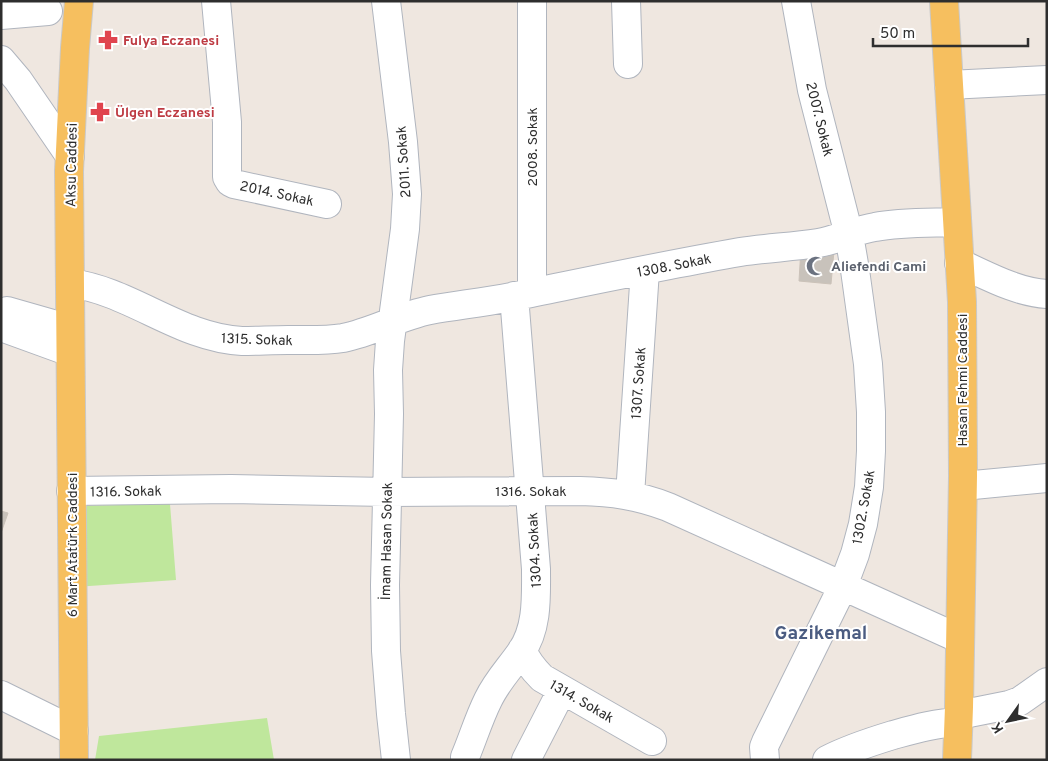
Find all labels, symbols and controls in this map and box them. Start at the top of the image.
scale bar [873,15,1028,47]
text: 50 m [880,25,915,44]
pharmacy icon: Fulya Eczanesi [97,29,119,51]
place label: Fulya Eczanesi [123,33,219,50]
street label: 2007. Sokak [801,80,836,158]
pharmacy icon: Ülgen Eczanesi [89,101,111,123]
place label: Ülgen Eczanesi [115,105,215,122]
street label: 2008. Sokak [525,107,542,187]
street label: Aksu Caddesi [63,123,82,207]
street label: 2011. Sokak [393,125,415,198]
street label: 2014. Sokak [238,178,315,211]
street label: 1308. Sokak [636,251,713,282]
mosque icon: Aliefendi Cami [805,255,827,277]
place label: Aliefendi Cami [831,259,926,276]
street label: Hasan Fehmi Caddesi [955,314,972,446]
street label: 1315. Sokak [221,331,293,350]
street label: 1307. Sokak [628,346,650,420]
street label: 1302. Sokak [850,469,879,546]
street label: 6 Mart Atatürk Caddesi [65,473,82,617]
street label: İmam Hasan Sokak [377,482,397,600]
street label: 1316. Sokak [90,483,162,502]
street label: 1316. Sokak [495,484,567,501]
street label: 1304. Sokak [525,512,546,588]
district label: Gazikemal [775,622,867,646]
street label: 1314. Sokak [546,677,616,728]
north arrow [983,696,1033,746]
text: K [988,718,1008,736]

